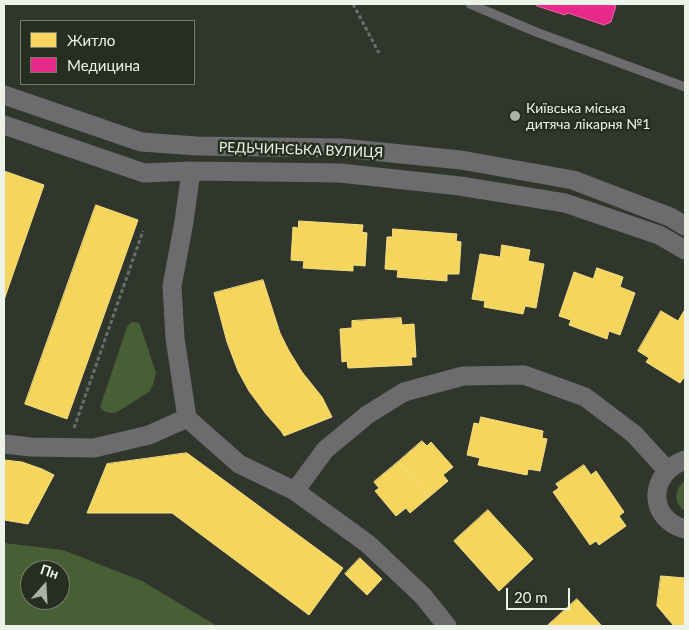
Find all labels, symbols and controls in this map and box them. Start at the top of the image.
legend [20,20,195,85]
text: Житло [67,31,115,49]
text: Медицина [67,56,140,74]
place label: Київська міська дитяча лікарня №1 [526,100,650,132]
marker: Київська міська дитяча лікарня №1 [508,109,522,123]
street label: РЕДЬЧИНСЬКА ВУЛИЦЯ [219,139,383,161]
north arrow [20,560,70,610]
text: Пн [38,560,61,582]
scale bar [509,578,573,610]
text: 20 m [514,588,548,606]

